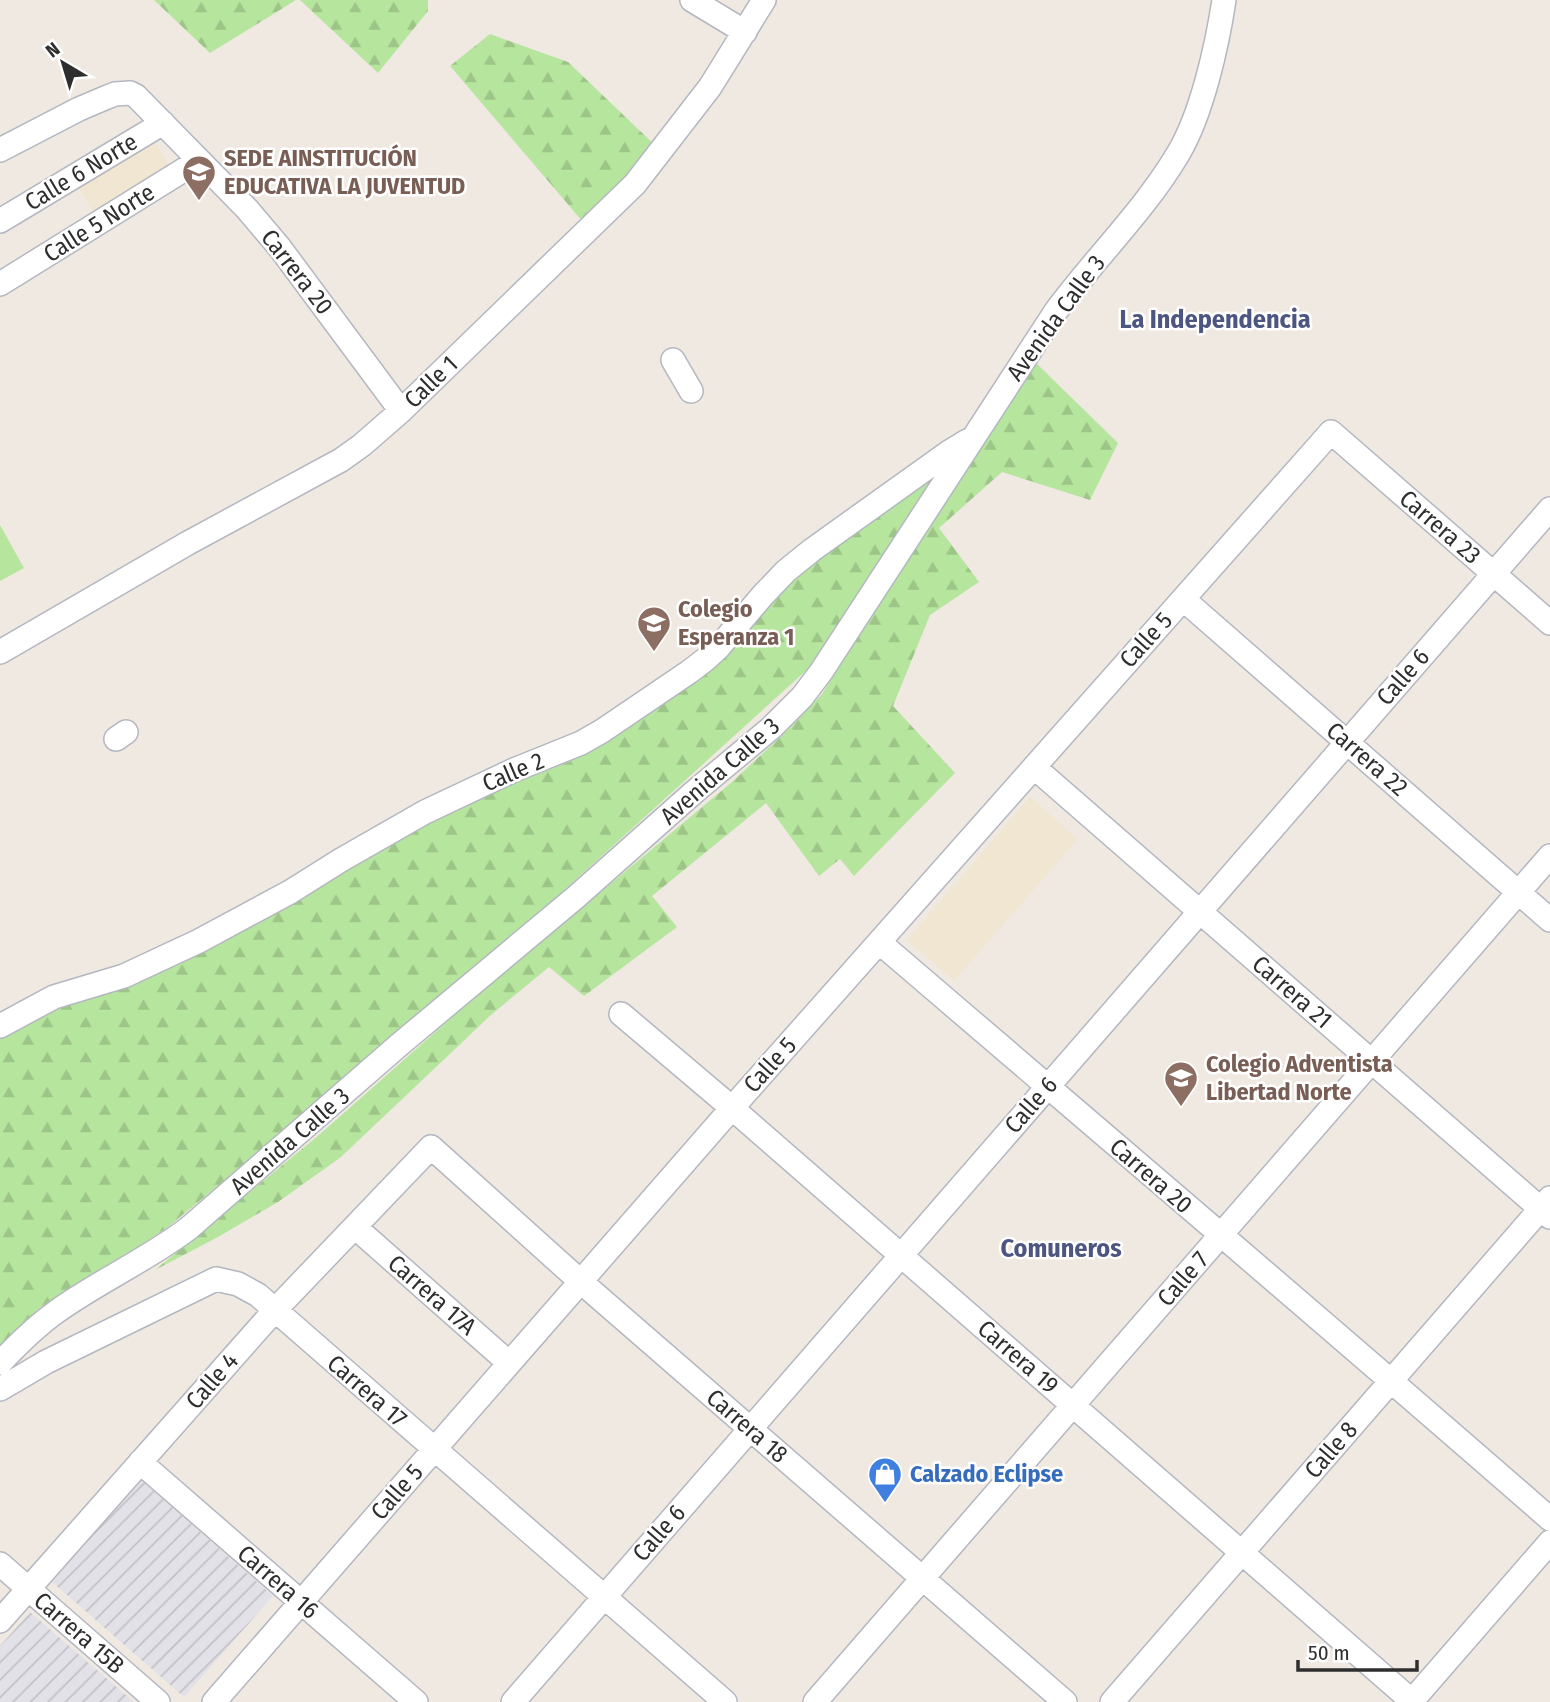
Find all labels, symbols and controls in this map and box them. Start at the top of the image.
north arrow [28,28,98,98]
text: N [41,37,64,63]
street label: Calle 6 Norte [20,128,142,216]
place label: SEDE AINSTITUCIÓN EDUCATIVA LA JUVENTUD [224,144,465,200]
school or university icon: SEDE AINSTITUCIÓN EDUCATIVA LA JUVENTUD [180,153,218,202]
street label: Calle 5 Norte [39,178,159,268]
street label: Carrera 20 [255,224,339,320]
street label: Avenida Calle 3 [1001,250,1111,386]
district label: La Independencia [1119,304,1311,335]
street label: Calle 1 [399,350,463,414]
street label: Carrera 23 [1394,484,1486,570]
place label: Colegio Esperanza 1 [678,595,794,651]
school or university icon: Colegio Esperanza 1 [635,604,673,653]
street label: Calle 5 [1114,607,1178,673]
street label: Calle 6 [1371,643,1435,711]
street label: Avenida Calle 3 [655,712,785,830]
street label: Carrera 22 [1321,716,1413,802]
street label: Calle 2 [478,747,548,797]
street label: Carrera 21 [1247,950,1337,1034]
street label: Calle 5 [738,1032,802,1098]
place label: Colegio Adventista Libertad Norte [1206,1050,1393,1106]
school or university icon: Colegio Adventista Libertad Norte [1162,1059,1200,1108]
street label: Calle 6 [999,1071,1063,1139]
street label: Avenida Calle 3 [225,1082,355,1200]
street label: Carrera 20 [1104,1133,1198,1219]
district label: Comuneros [1000,1233,1122,1264]
street label: Calle 7 [1152,1246,1214,1312]
street label: Carrera 17A [382,1249,482,1341]
street label: Carrera 19 [972,1314,1064,1400]
street label: Calle 4 [180,1347,244,1415]
street label: Carrera 17 [322,1349,413,1433]
street label: Carrera 18 [701,1383,793,1469]
street label: Calle 8 [1299,1416,1363,1484]
shop icon: Calzado Eclipse [866,1455,904,1504]
street label: Calle 5 [365,1458,429,1526]
place label: Calzado Eclipse [910,1460,1063,1488]
street label: Calle 6 [627,1499,691,1567]
street label: Carrera 16 [232,1539,324,1625]
street label: Carrera 15B [28,1586,130,1680]
scale bar [1298,1628,1417,1672]
text: 50 m [1308,1640,1350,1666]

